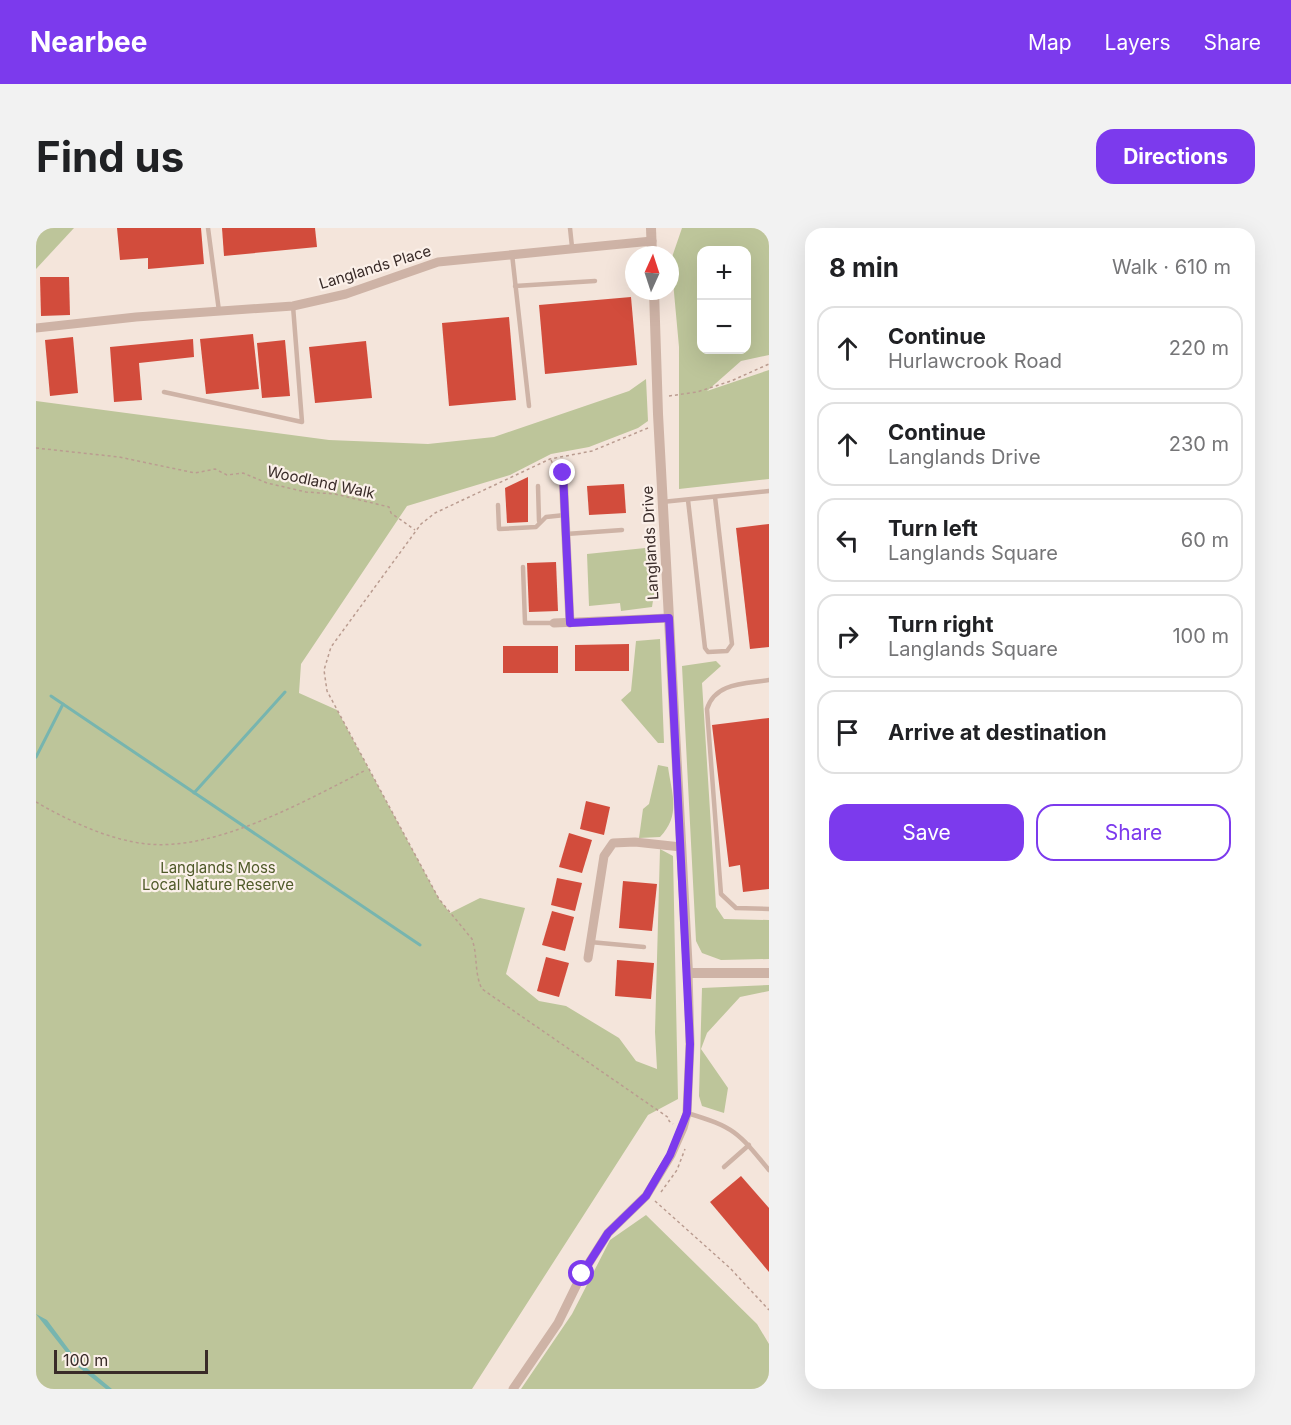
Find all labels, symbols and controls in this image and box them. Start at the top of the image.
text: Nearbee [30,25,147,59]
text: Map [1028,30,1072,55]
text: Layers [1105,30,1171,55]
text: Share [1204,30,1261,55]
button: Directions [1096,129,1255,184]
text: Find us [36,131,184,182]
street label: Langlands Place [317,241,433,293]
north arrow [625,246,679,300]
map controls [697,246,751,354]
button: + [697,246,751,300]
text: 8 min [829,252,899,283]
text: Walk · 610 m [1112,255,1231,279]
button: − [697,300,751,354]
text: Continue [888,323,986,349]
icon: ahead [831,332,864,365]
text: 220 m [1169,336,1229,360]
text: Hurlawcrook Road [888,349,1062,373]
text: Continue [888,419,986,445]
icon: ahead [831,428,864,461]
text: 230 m [1169,432,1229,456]
text: Langlands Drive [888,445,1041,469]
route end [549,459,575,485]
street label: Woodland Walk [265,461,377,503]
street label: Langlands Drive [638,485,662,601]
text: Turn left [888,515,978,541]
icon: left [831,524,864,557]
text: 60 m [1181,528,1229,552]
text: Langlands Square [888,541,1058,565]
text: Turn right [888,611,994,637]
icon: right [831,620,864,653]
text: 100 m [1172,624,1229,648]
text: Langlands Square [888,637,1058,661]
icon: arrive [831,716,864,749]
text: Arrive at destination [888,719,1107,745]
button: Save [829,804,1024,861]
button: Share [1036,804,1231,861]
park label: Langlands Moss Local Nature Reserve [142,858,294,894]
route start [568,1260,594,1286]
scale bar [54,1347,208,1374]
text: 100 m [63,1350,108,1370]

